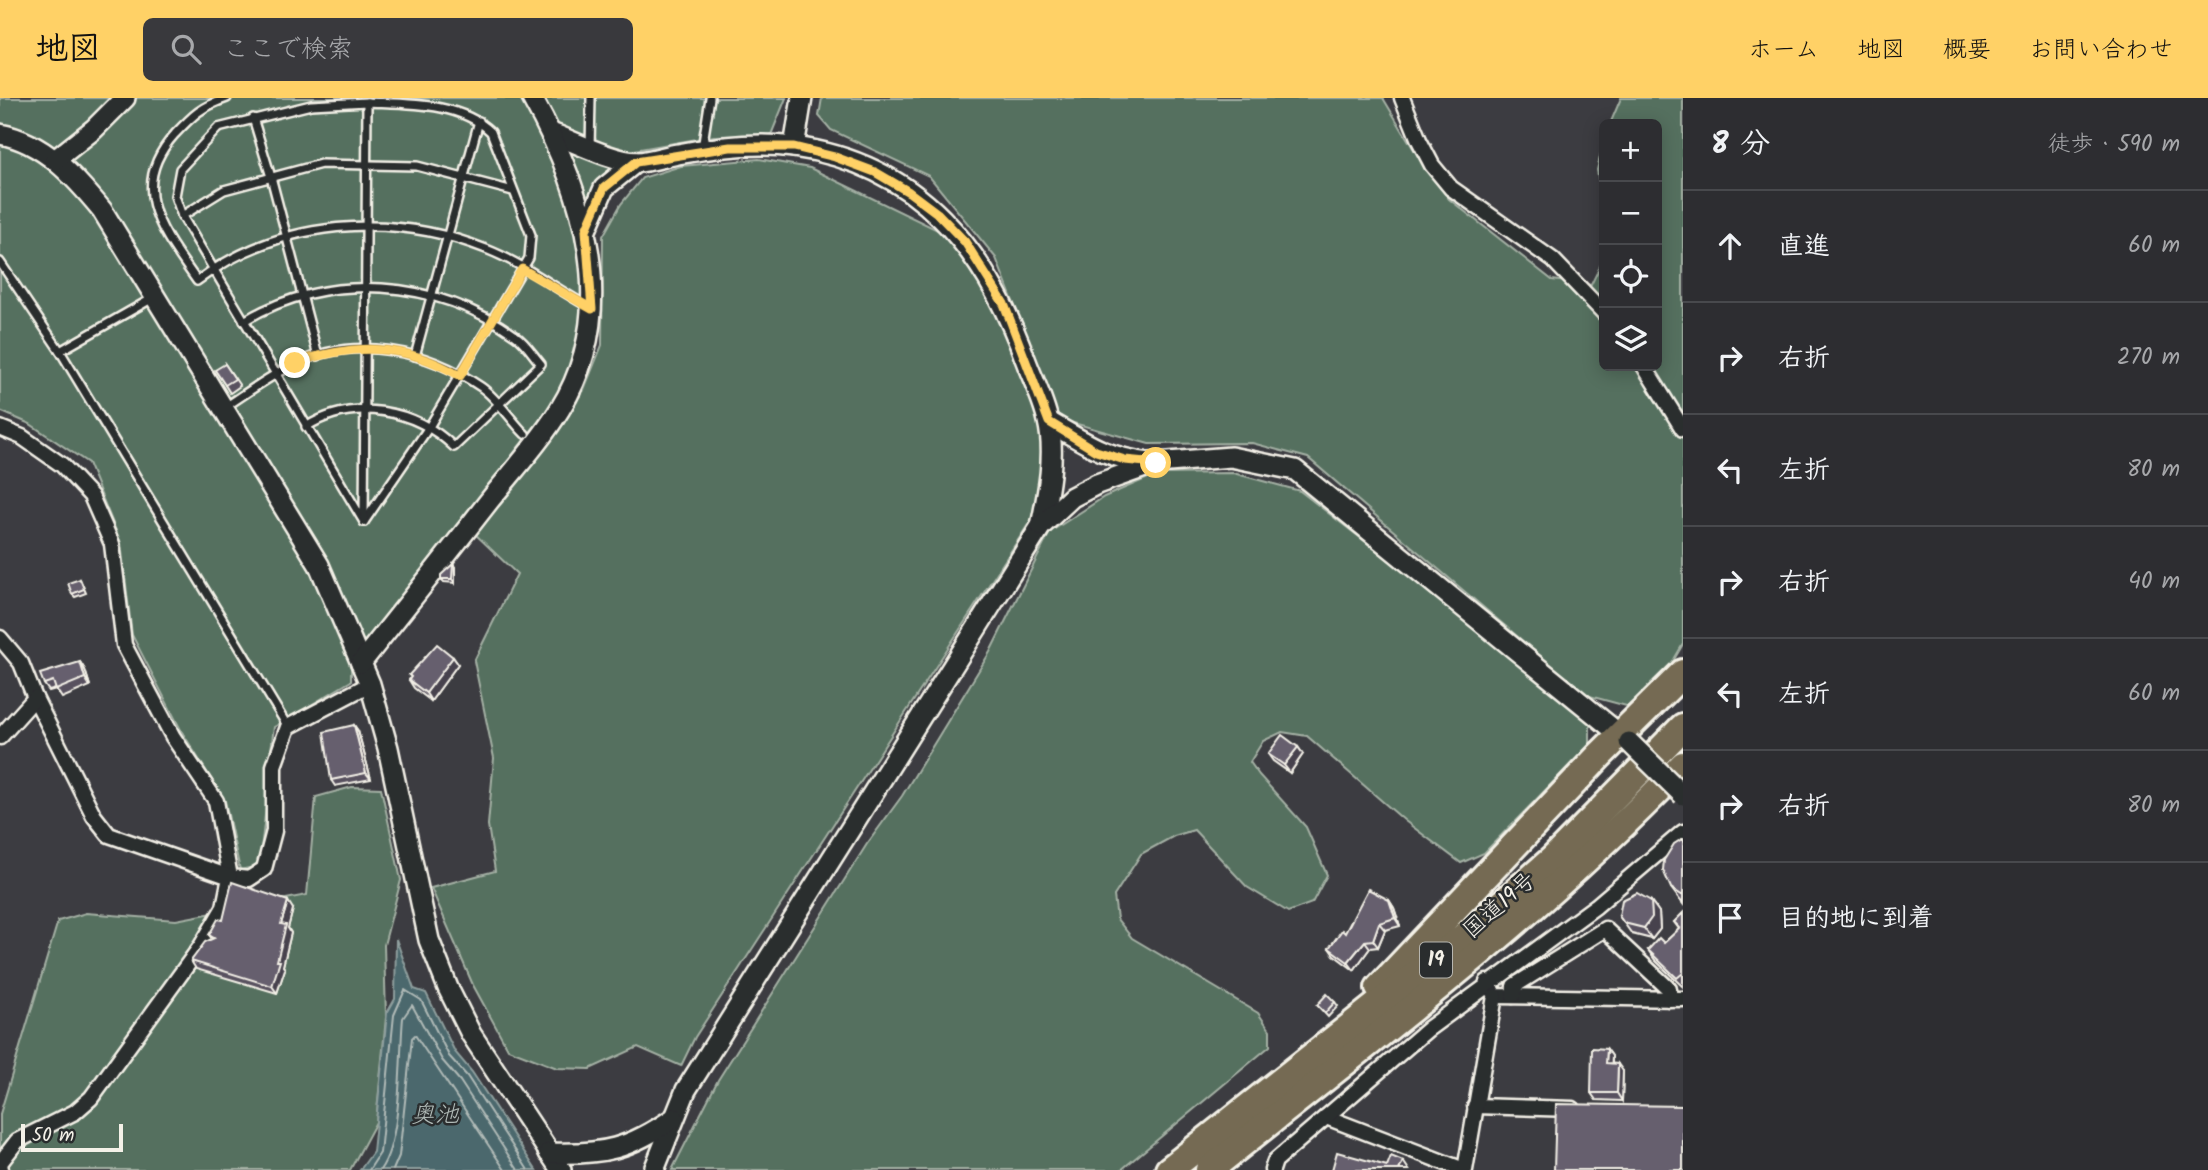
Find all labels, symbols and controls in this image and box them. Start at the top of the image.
search box [143,18,633,81]
text: 地図 [35,24,101,77]
text: ここで検索 [223,29,353,71]
icon: search [167,30,205,68]
text: ホーム [1748,31,1819,70]
text: 地図 [1857,31,1905,70]
text: 概要 [1943,31,1991,70]
text: お問い合わせ [2029,31,2173,70]
map controls [1599,119,1662,371]
button: + [1599,119,1662,182]
text: 8 分 [1711,121,1770,169]
text: 徒歩 · 590 m [2047,127,2180,163]
button: − [1599,182,1662,245]
text: 直進 [1778,226,1830,268]
icon: ahead [1711,227,1749,265]
text: 60 m [2128,228,2180,264]
button: locate [1599,245,1662,308]
button: layers [1599,308,1662,371]
text: 右折 [1778,338,1830,380]
icon: right [1711,339,1749,377]
text: 270 m [2117,340,2180,376]
route end [279,347,310,378]
route start [1140,447,1171,478]
text: 左折 [1778,450,1830,492]
icon: left [1711,451,1749,489]
text: 80 m [2127,452,2180,488]
text: 右折 [1778,562,1830,604]
icon: right [1711,563,1749,601]
text: 40 m [2128,564,2180,600]
text: 左折 [1778,674,1830,716]
icon: left [1711,675,1749,713]
text: 60 m [2128,676,2180,712]
text: 右折 [1778,786,1830,828]
icon: right [1711,787,1749,825]
text: 80 m [2127,788,2180,824]
street label: 国道19号 [1455,864,1545,948]
text: 目的地に到着 [1778,898,1934,940]
icon: arrive [1711,899,1749,937]
road number: 19 [1420,942,1452,978]
water label: 奥池 [411,1096,460,1135]
scale bar [21,1121,122,1153]
text: 50 m [32,1121,74,1151]

